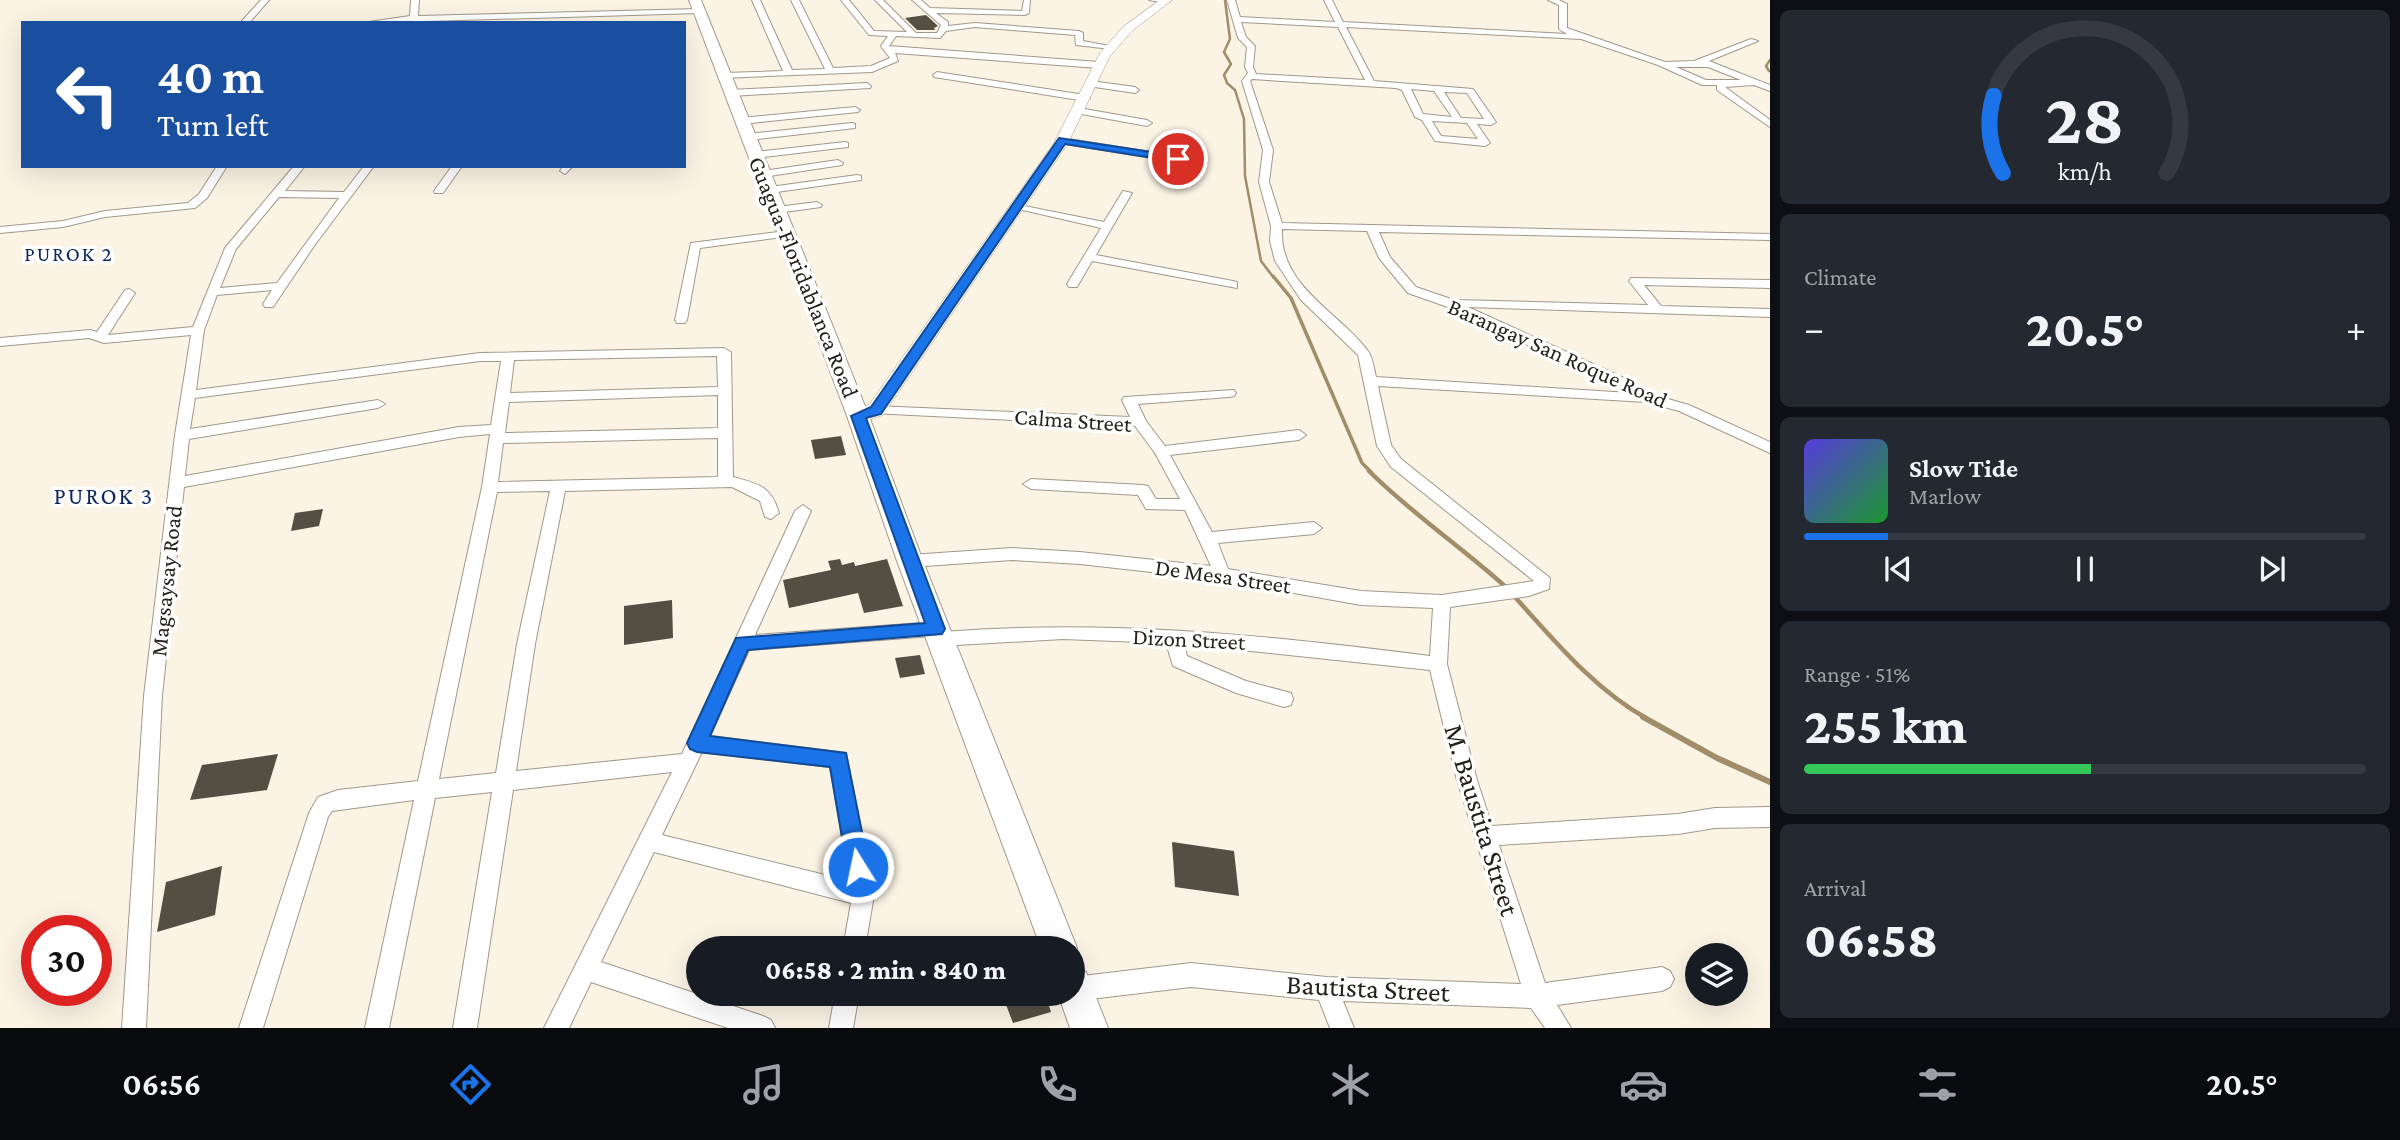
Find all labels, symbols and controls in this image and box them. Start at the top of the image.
icon: left [42,49,133,140]
text: 40 m [157,49,264,104]
text: 28 [2045,78,2125,159]
text: Turn left [157,107,268,143]
pin [1148,129,1208,189]
icon: arrive [1159,140,1197,178]
street label: Guagua-Floridablanca Road [744,153,864,401]
text: km/h [2058,158,2112,185]
district label: PUROK 2 [24,242,114,266]
text: Climate [1804,264,1876,290]
street label: Barangay San Roque Road [1444,293,1672,413]
text: 20.5° [2025,299,2145,357]
text: − [1804,307,1824,349]
text: + [2346,307,2366,349]
street label: Calma Street [1013,403,1133,437]
text: Slow Tide [1909,454,2018,483]
district label: PUROK 3 [54,482,154,509]
text: Marlow [1909,483,1981,509]
street label: Magsaysay Road [145,504,187,658]
icon: previous [1879,550,1917,588]
icon: pause [2066,550,2104,588]
icon: next [2253,550,2291,588]
street label: De Mesa Street [1153,554,1293,598]
street label: Dizon Street [1132,623,1247,655]
text: Range · 51% [1804,661,1910,687]
text: 255 km [1804,696,1967,754]
street label: M. Baustita Street [1438,721,1526,920]
position arrow [821,830,895,904]
text: Arrival [1804,875,1867,901]
text: 06:58 [1804,910,1938,968]
speed limit sign: 30 [21,915,112,1006]
map controls [1685,943,1748,1006]
button: layers [1685,943,1748,1006]
text: 06:58 · 2 min · 840 m [765,956,1006,985]
street label: Bautista Street [1285,968,1451,1008]
icon: directions [446,1060,495,1109]
icon: music [739,1060,788,1109]
icon: phone [1033,1060,1082,1109]
icon: climate [1326,1060,1375,1109]
icon: car [1619,1060,1668,1109]
icon: filters [1913,1060,1962,1109]
text: 06:56 [122,1066,201,1102]
text: 20.5° [2206,1066,2278,1102]

